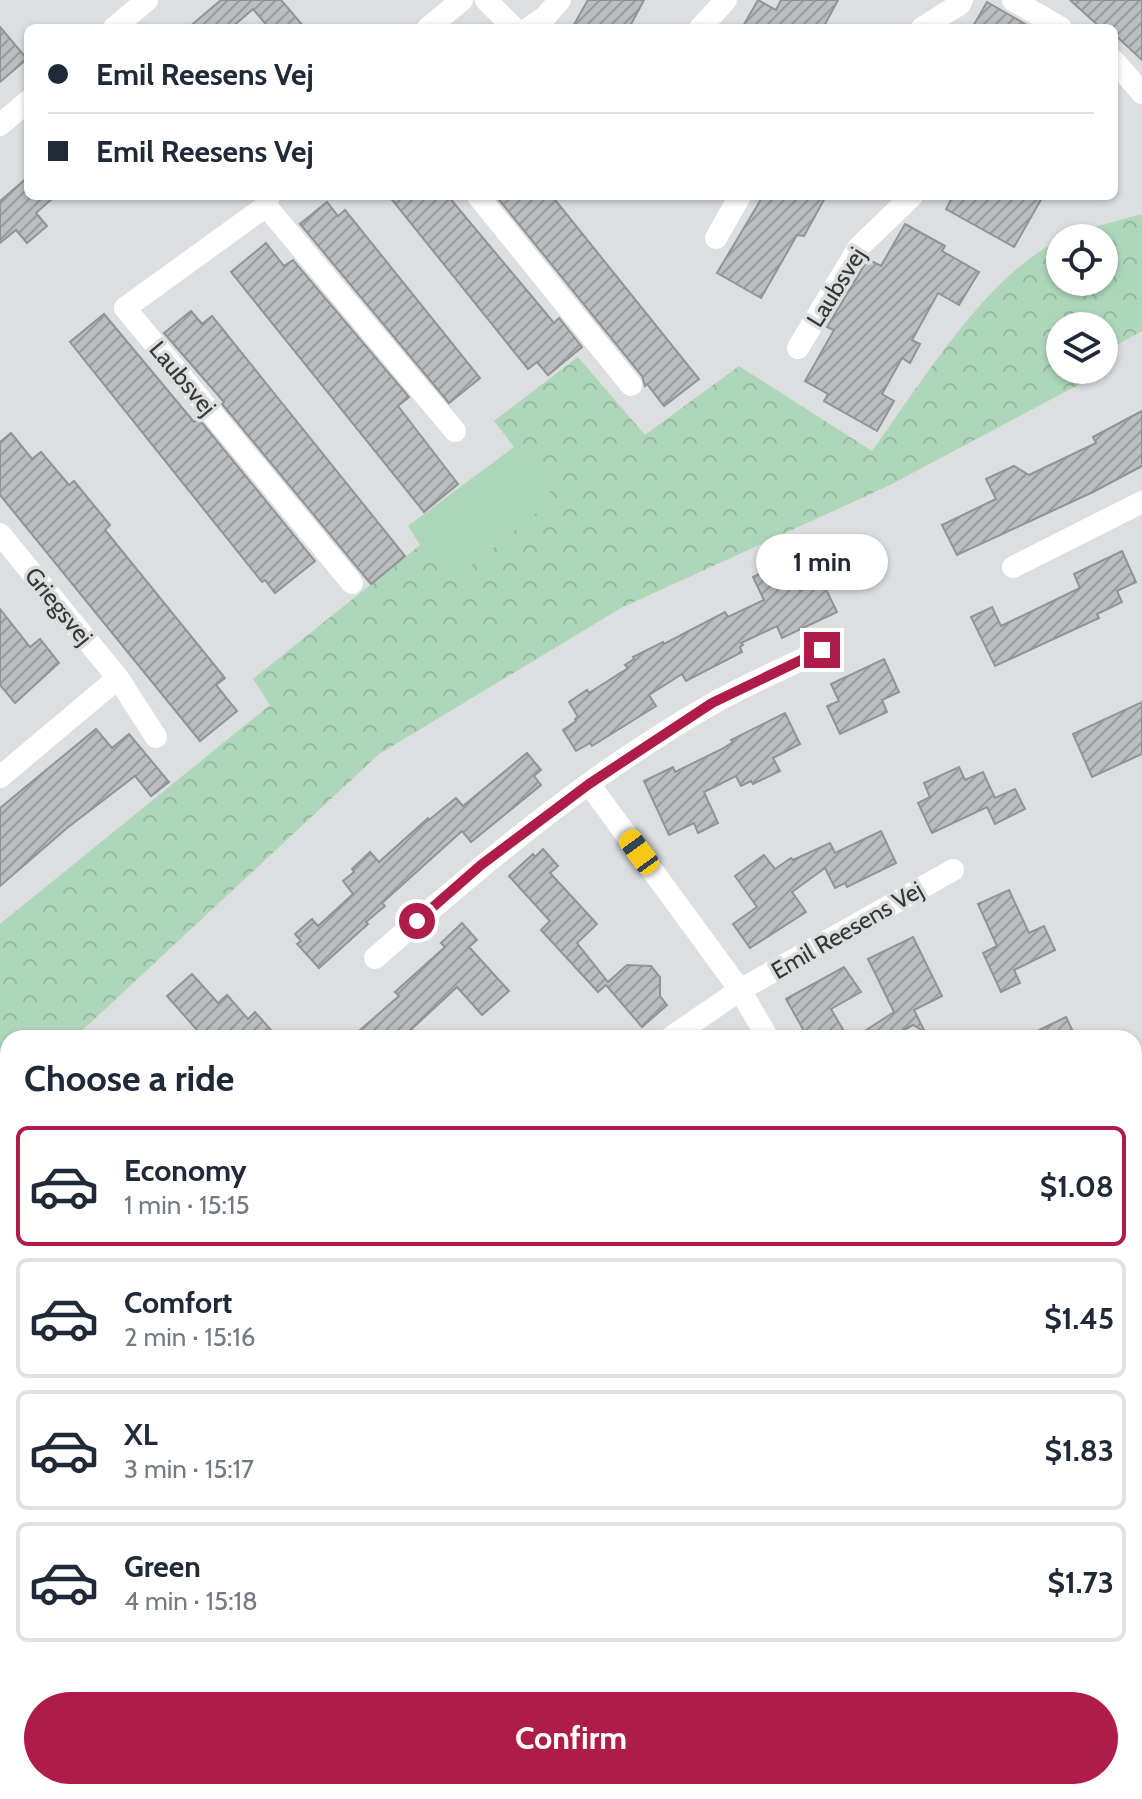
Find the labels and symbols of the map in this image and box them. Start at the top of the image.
street label: Laubsvej [800,242,872,332]
street label: Laubsvej [143,335,223,421]
callout: 1 min [756,534,888,590]
street label: Griegsvej [19,561,99,651]
route end [804,632,840,668]
car [615,826,663,878]
street label: Emil Reesens Vej [766,875,928,985]
route start [399,903,435,939]

